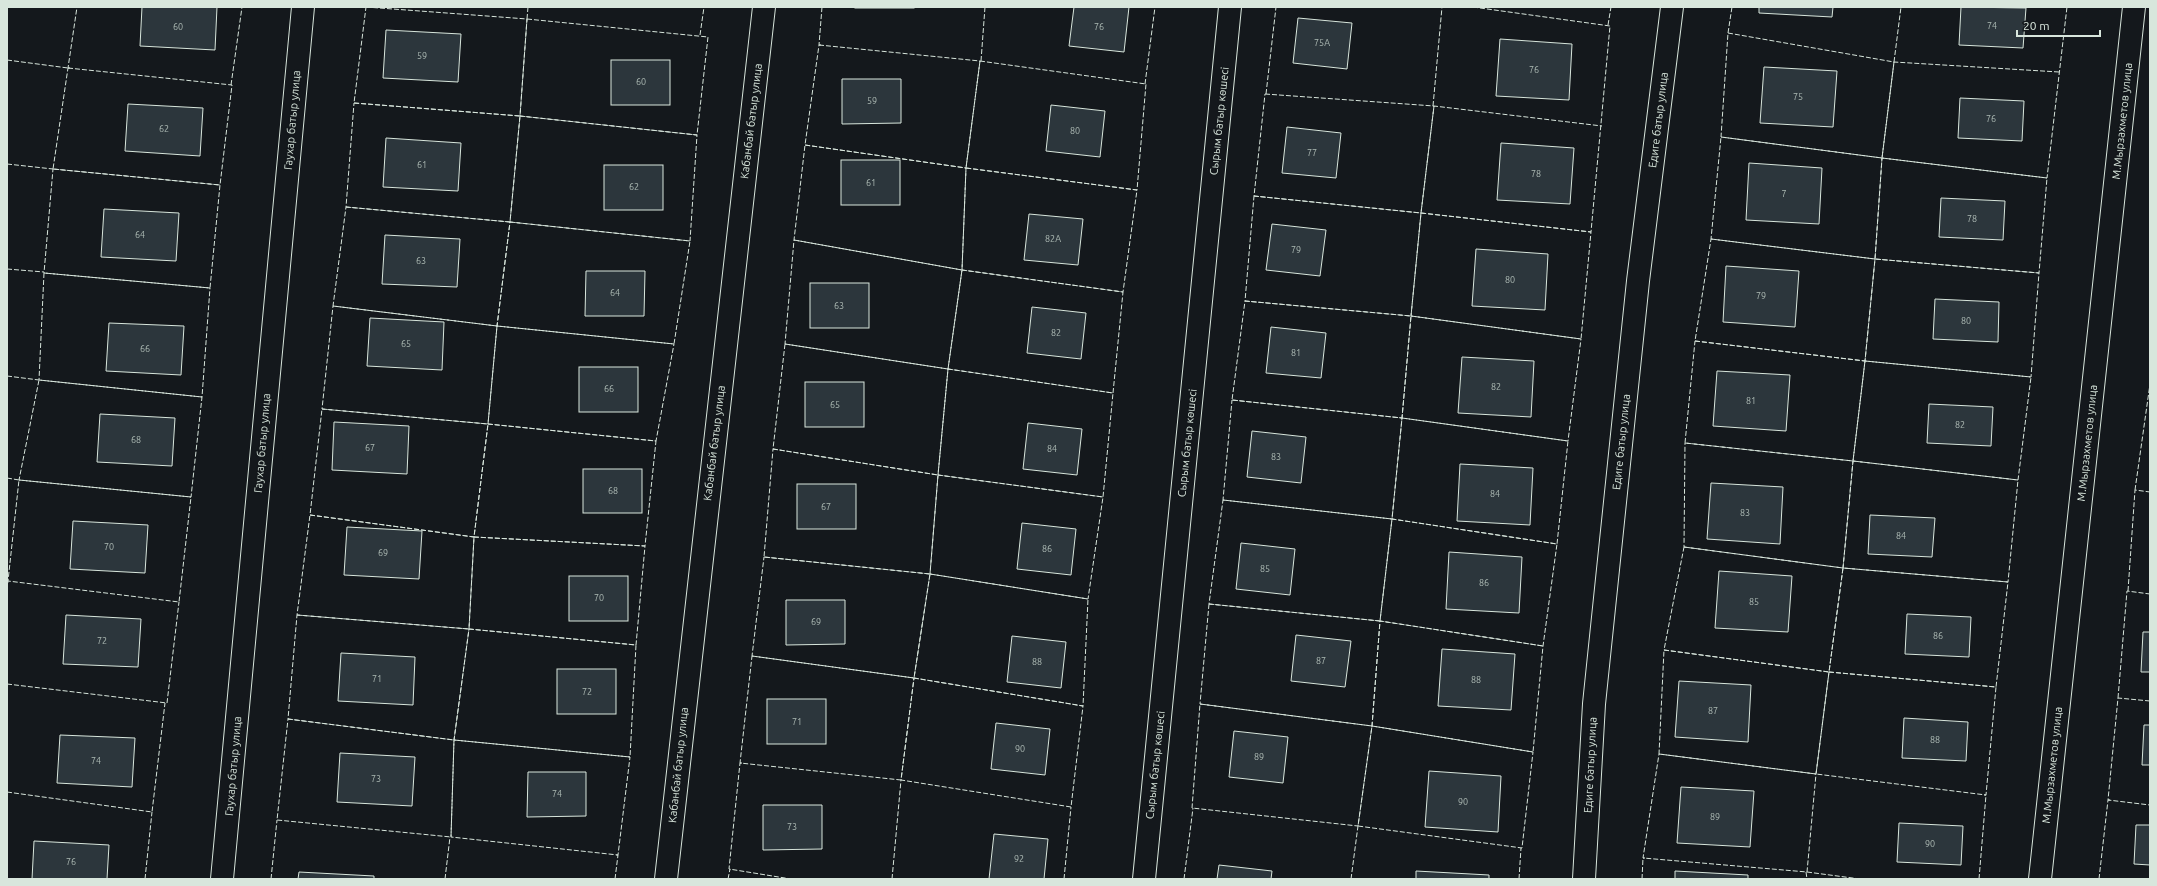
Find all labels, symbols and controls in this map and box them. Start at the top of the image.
scale bar [2017,12,2100,38]
text: 20 m [2023,19,2050,32]
house number: 74 [1987,21,1997,31]
house number: 60 [173,22,183,32]
house number: 76 [1094,22,1104,32]
house number: 75А [1314,38,1330,48]
house number: 59 [417,51,427,61]
street label: М.Мырзахметов улица [2110,62,2134,180]
street label: Кабанбай батыр улица [738,63,764,179]
house number: 76 [1529,65,1539,75]
street label: Сырым батыр көшесі [1207,66,1231,176]
street label: Гаухар батыр улица [282,70,302,170]
street label: Едиге батыр улица [1646,71,1670,169]
house number: 60 [636,77,646,87]
house number: 75 [1793,92,1803,102]
house number: 59 [867,96,877,106]
house number: 76 [1986,114,1996,124]
house number: 62 [159,124,169,134]
house number: 80 [1070,126,1080,136]
house number: 77 [1307,148,1317,158]
house number: 61 [417,160,427,170]
house number: 78 [1531,169,1541,179]
house number: 61 [866,178,876,188]
house number: 62 [629,182,639,192]
house number: 7 [1781,189,1787,199]
house number: 78 [1967,214,1977,224]
house number: 64 [135,230,145,240]
house number: 82А [1045,234,1061,244]
house number: 79 [1291,245,1301,255]
house number: 63 [416,256,426,266]
house number: 80 [1505,275,1515,285]
house number: 64 [610,288,620,298]
house number: 79 [1756,291,1766,301]
house number: 63 [834,301,844,311]
house number: 80 [1961,316,1971,326]
house number: 82 [1051,328,1061,338]
house number: 65 [401,339,411,349]
house number: 66 [140,344,150,354]
house number: 81 [1291,348,1301,358]
house number: 82 [1491,382,1501,392]
house number: 66 [604,384,614,394]
street label: М.Мырзахметов улица [2075,384,2099,502]
street label: Кабанбай батыр улица [701,385,727,501]
street label: Сырым батыр көшесі [1175,388,1199,498]
street label: Гаухар батыр улица [252,393,272,493]
street label: Едиге батыр улица [1610,393,1632,491]
house number: 81 [1746,396,1756,406]
house number: 65 [830,400,840,410]
house number: 82 [1955,420,1965,430]
house number: 68 [131,435,141,445]
house number: 67 [365,443,375,453]
house number: 84 [1047,444,1057,454]
house number: 83 [1271,452,1281,462]
house number: 68 [608,486,618,496]
house number: 84 [1490,489,1500,499]
house number: 67 [821,502,831,512]
house number: 83 [1740,508,1750,518]
house number: 84 [1896,531,1906,541]
house number: 70 [104,542,114,552]
house number: 86 [1042,544,1052,554]
house number: 69 [378,548,388,558]
house number: 85 [1260,564,1270,574]
house number: 86 [1479,578,1489,588]
house number: 70 [594,593,604,603]
house number: 85 [1749,597,1759,607]
house number: 69 [811,617,821,627]
house number: 86 [1933,631,1943,641]
house number: 72 [97,636,107,646]
house number: 87 [1316,656,1326,666]
house number: 88 [1032,657,1042,667]
house number: 71 [372,674,382,684]
house number: 88 [1471,675,1481,685]
house number: 72 [582,687,592,697]
house number: 87 [1708,706,1718,716]
street label: М.Мырзахметов улица [2040,706,2064,824]
street label: Кабанбай батыр улица [666,707,690,823]
street label: Сырым батыр көшесі [1143,710,1167,820]
street label: Гаухар батыр улица [223,716,243,816]
house number: 71 [792,717,802,727]
street label: Едиге батыр улица [1581,717,1599,813]
house number: 88 [1930,735,1940,745]
house number: 90 [1015,744,1025,754]
house number: 89 [1254,752,1264,762]
house number: 74 [91,756,101,766]
house number: 73 [371,774,381,784]
house number: 74 [552,789,562,799]
house number: 90 [1458,797,1468,807]
house number: 89 [1710,812,1720,822]
house number: 73 [787,822,797,832]
house number: 90 [1925,839,1935,849]
house number: 92 [1014,854,1024,864]
house number: 76 [66,857,76,867]

